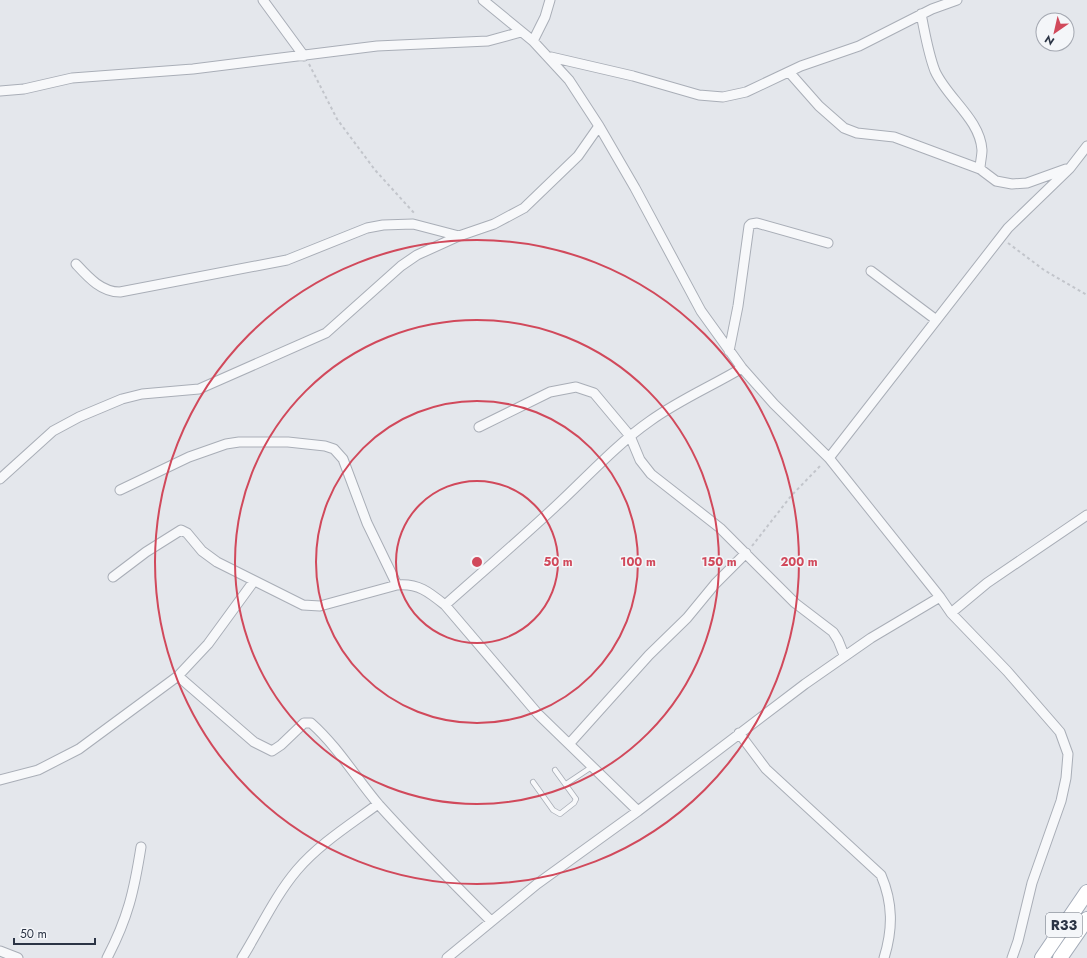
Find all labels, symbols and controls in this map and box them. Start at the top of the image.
north arrow [1035,12,1075,52]
text: N [1041,31,1058,49]
text: 50 m [543,553,573,571]
text: 100 m [620,553,656,571]
text: 150 m [701,553,737,571]
text: 200 m [780,553,818,571]
centre of rings [470,555,484,569]
road number: R33 [1046,913,1082,937]
scale bar [14,920,95,946]
text: 50 m [20,925,47,943]

